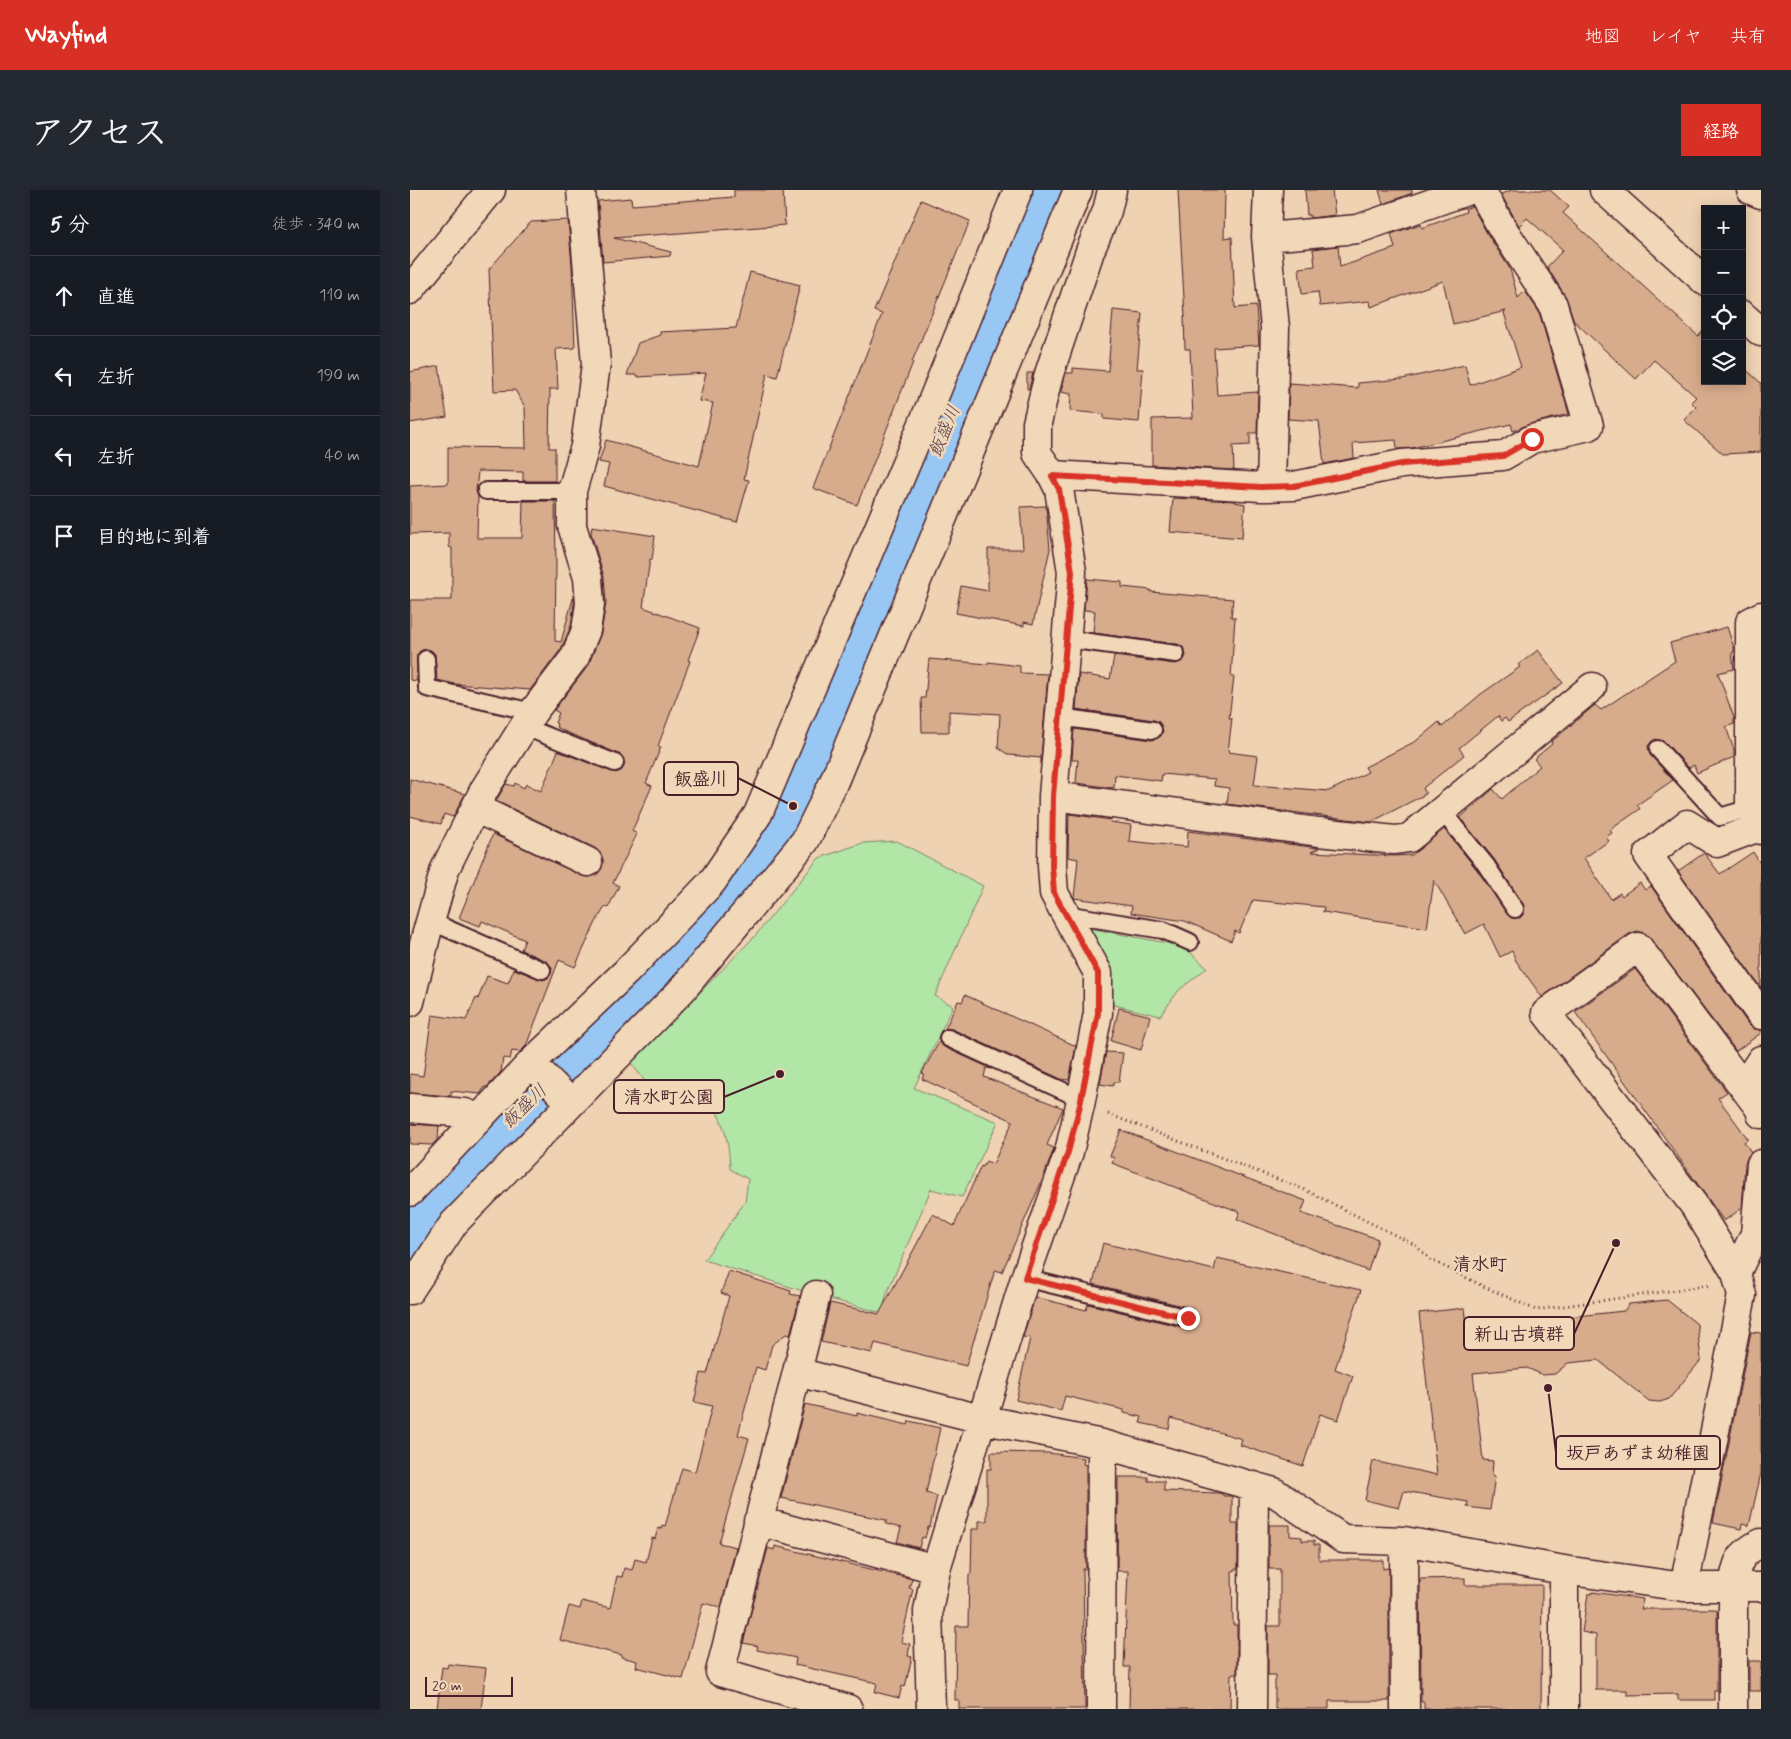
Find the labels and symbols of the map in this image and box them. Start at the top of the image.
water label: 飯盛川 [923,402,967,461]
route start [1521,428,1544,451]
callout: 飯盛川 [664,762,738,795]
text: 飯盛川 [674,768,728,792]
water label: 飯盛川 [497,1079,552,1134]
callout: 清水町公園 [614,1080,724,1113]
text: 清水町公園 [624,1086,714,1110]
district label: 清水町 [1453,1253,1507,1277]
route end [1177,1307,1200,1330]
callout: 新山古墳群 [1464,1317,1574,1350]
text: 新山古墳群 [1474,1323,1564,1347]
callout: 坂戸あずま幼稚園 [1556,1436,1720,1469]
text: 坂戸あずま幼稚園 [1566,1442,1710,1466]
scale bar [425,1674,512,1697]

